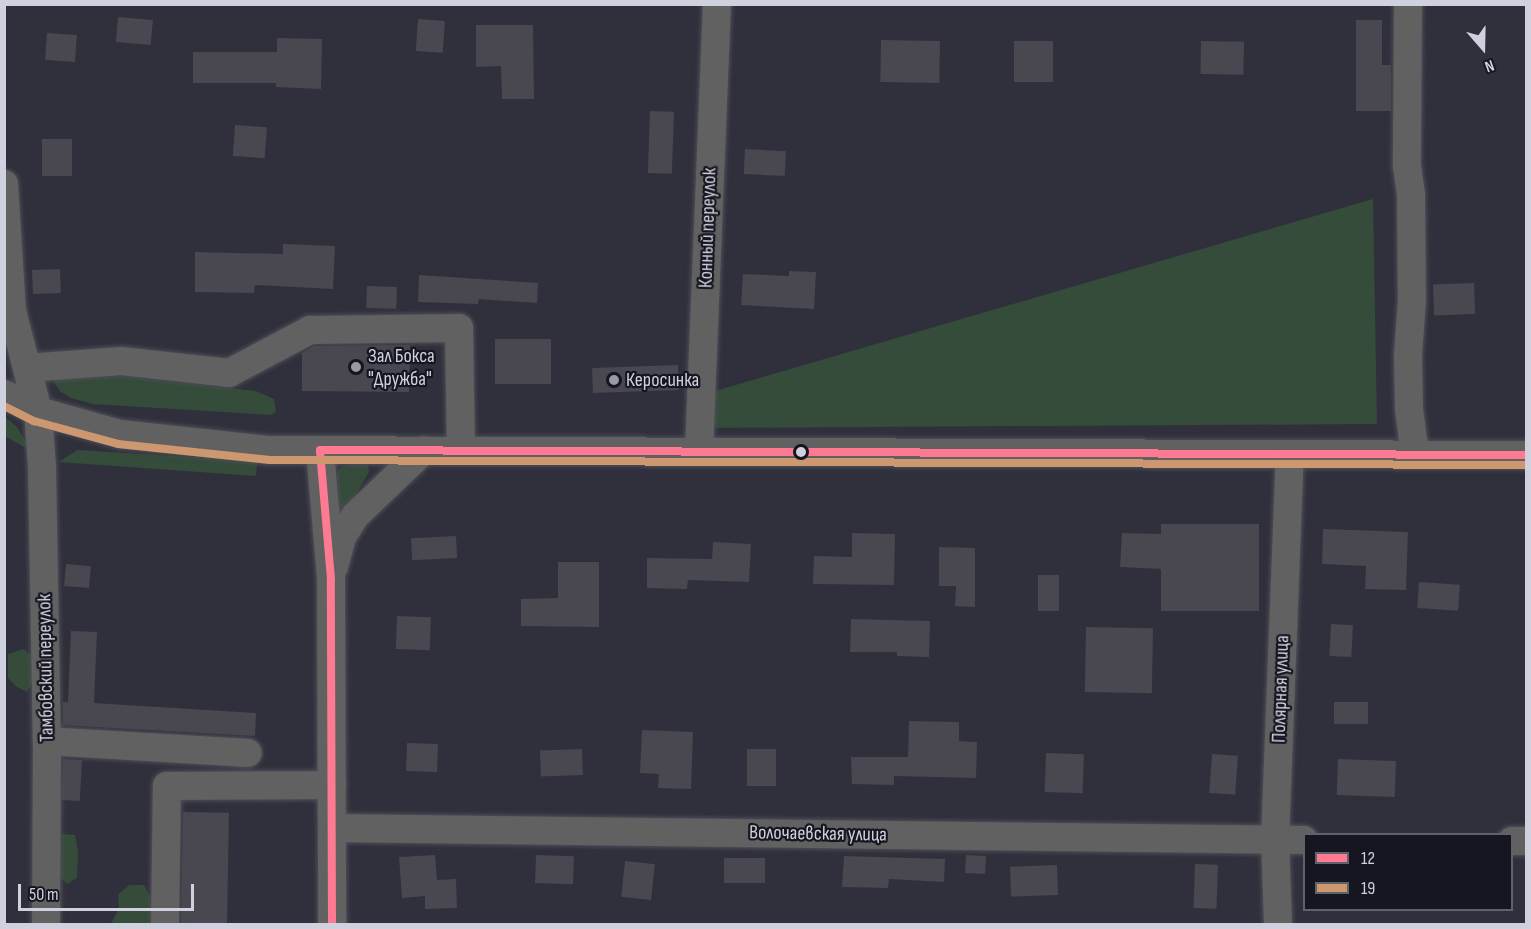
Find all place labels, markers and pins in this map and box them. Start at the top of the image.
place label: Зал Бокса "Дружба" [368,344,435,391]
marker: Зал Бокса "Дружба" [349,360,363,374]
place label: Керосинка [626,368,699,392]
marker: Керосинка [607,373,621,387]
unlabelled marker [795,446,807,458]

